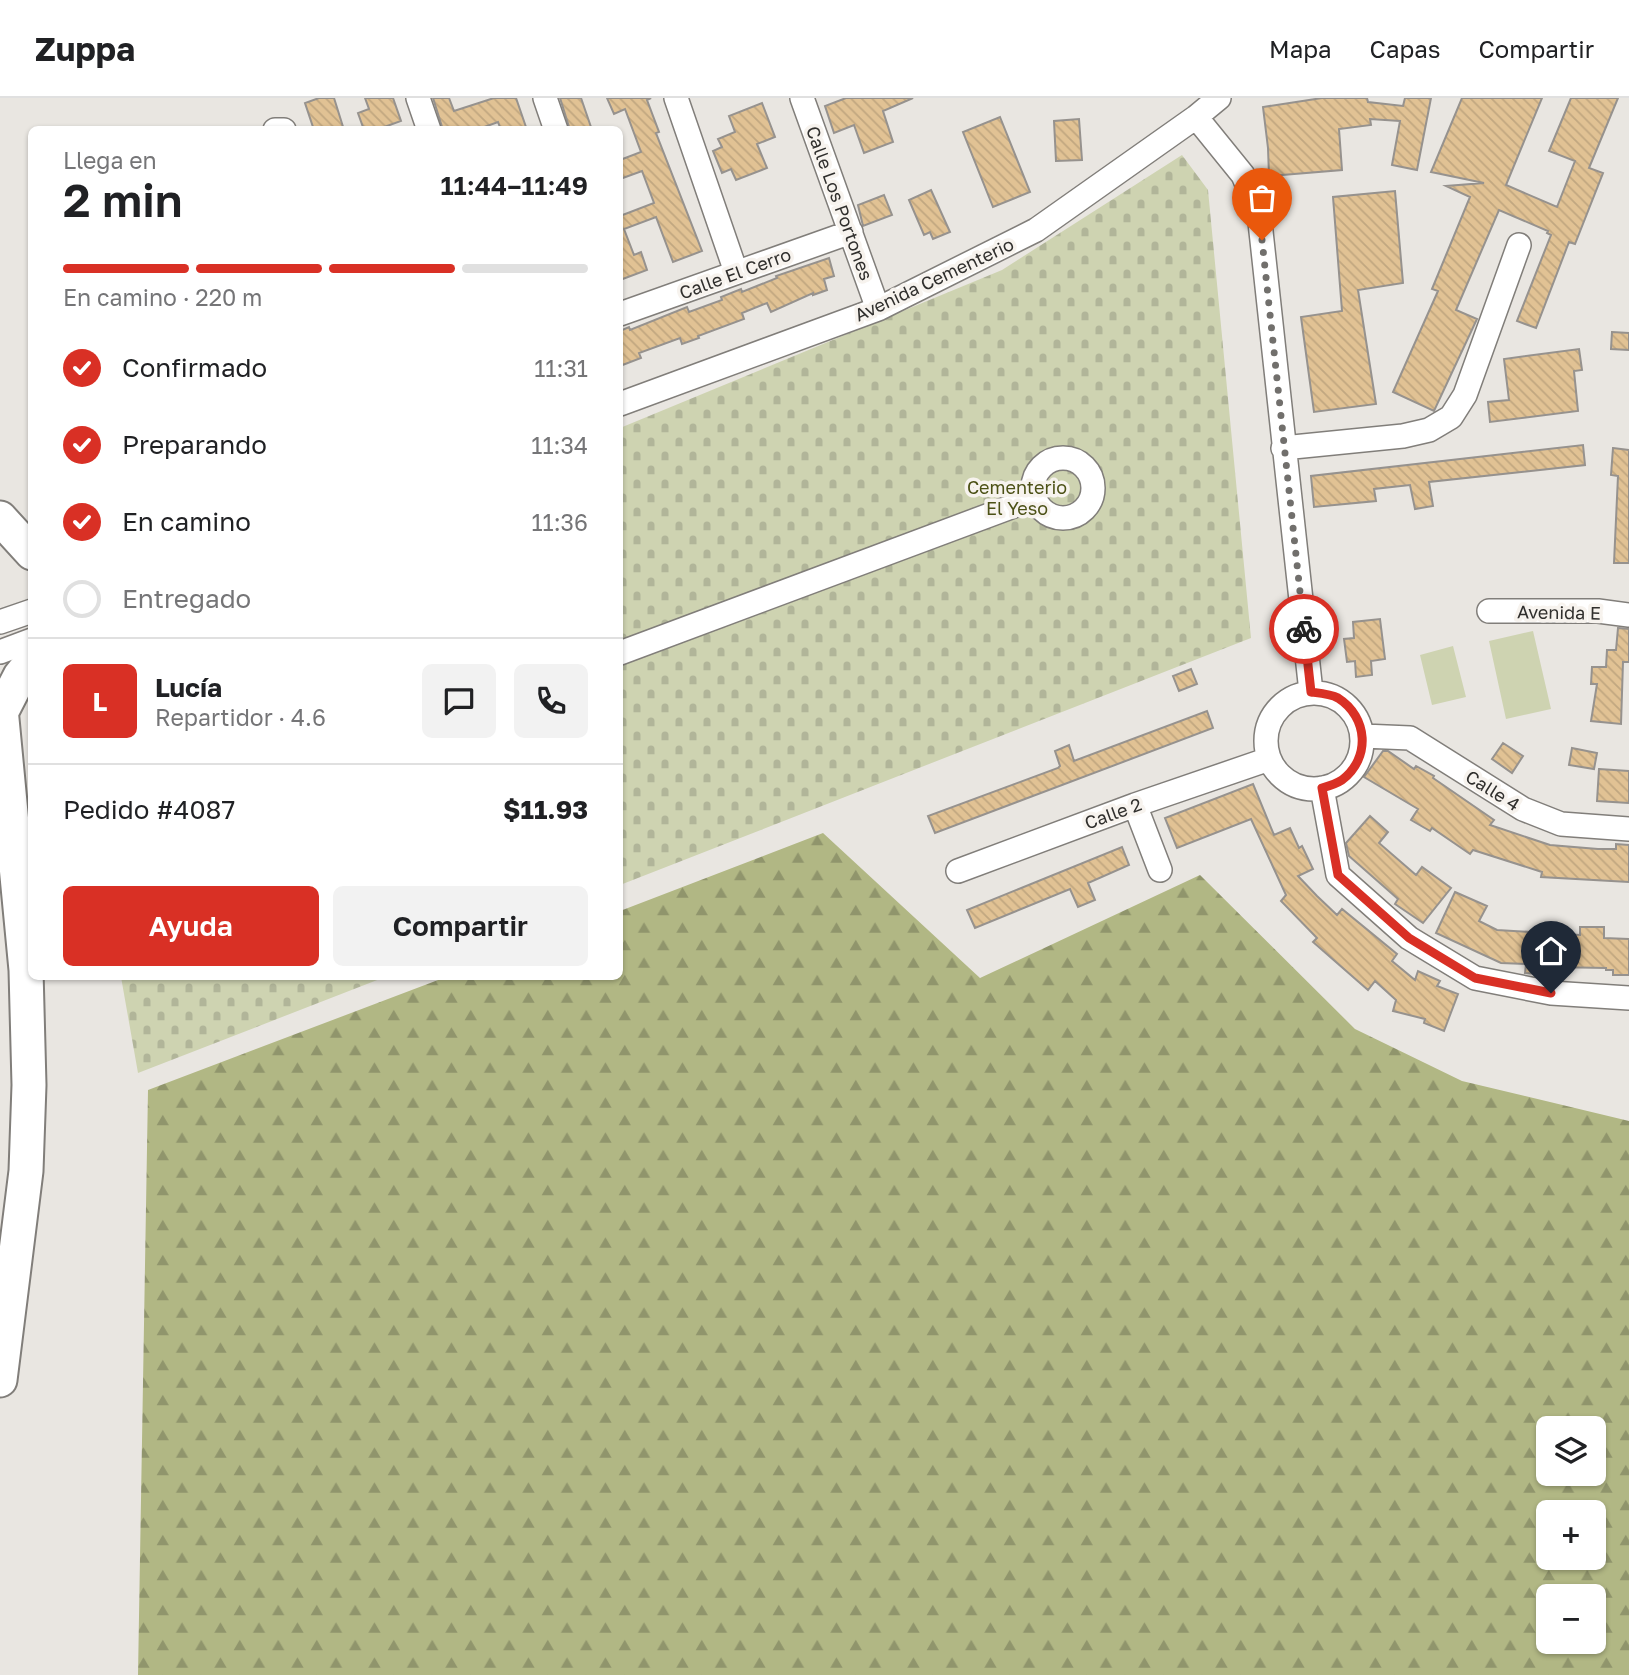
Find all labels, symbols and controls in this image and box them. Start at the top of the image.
text: Zuppa [35,29,135,68]
text: Mapa [1269,34,1332,63]
text: Capas [1370,34,1440,63]
text: Compartir [1478,34,1594,63]
street label: Calle Los Portones [802,123,878,283]
text: Llega en [63,146,157,174]
pin [1232,168,1292,240]
text: 11:44–11:49 [440,170,588,201]
text: 2 min [63,172,183,227]
icon: bag [1243,179,1281,217]
street label: Avenida Cementerio [851,232,1017,326]
street label: Calle El Cerro [676,243,794,303]
text: En camino · 220 m [63,283,262,311]
icon: check [63,349,101,387]
text: Confirmado [122,352,267,383]
text: 11:31 [534,354,588,382]
icon: check [63,426,101,464]
text: Preparando [122,429,267,460]
text: 11:34 [531,431,588,459]
park label: Cementerio El Yeso [967,476,1067,519]
icon: check [63,503,101,541]
text: En camino [122,506,251,537]
text: 11:36 [531,508,588,536]
text: Entregado [122,583,251,614]
courier [1269,594,1339,664]
street label: Avenida E [1517,600,1601,624]
icon: bike [1285,610,1323,648]
button: chat [422,664,496,738]
button: phone [514,664,588,738]
text: Lucía [155,672,222,703]
text: L [93,686,107,717]
text: Repartidor · 4.6 [155,703,326,731]
street label: Calle 4 [1462,765,1524,815]
street label: Calle 2 [1081,793,1145,833]
text: Pedido #4087 [63,794,235,825]
text: $11.93 [503,794,588,825]
button: Ayuda [63,886,319,966]
button: Compartir [333,886,588,966]
pin [1521,921,1581,993]
icon: home [1532,932,1570,970]
map controls [1536,1416,1606,1654]
button: layers [1536,1416,1606,1486]
button: + [1536,1500,1606,1570]
button: − [1536,1584,1606,1654]

